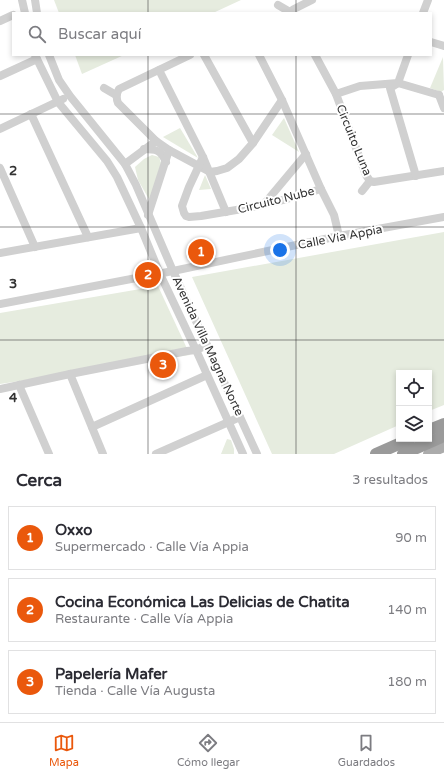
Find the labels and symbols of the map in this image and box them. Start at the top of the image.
street label: Circuito Luna [333,102,375,178]
text: 2 [9,163,17,179]
street label: Circuito Nube [236,184,316,216]
street label: Calle Vía Appia [297,222,383,252]
pin: 1 [188,237,214,267]
your location [270,240,290,260]
pin: 2 [135,260,161,290]
street label: Avenida Villa Magna Norte [170,274,247,418]
text: 3 [9,276,17,292]
pin: 3 [150,350,176,380]
text: 4 [9,390,18,406]

